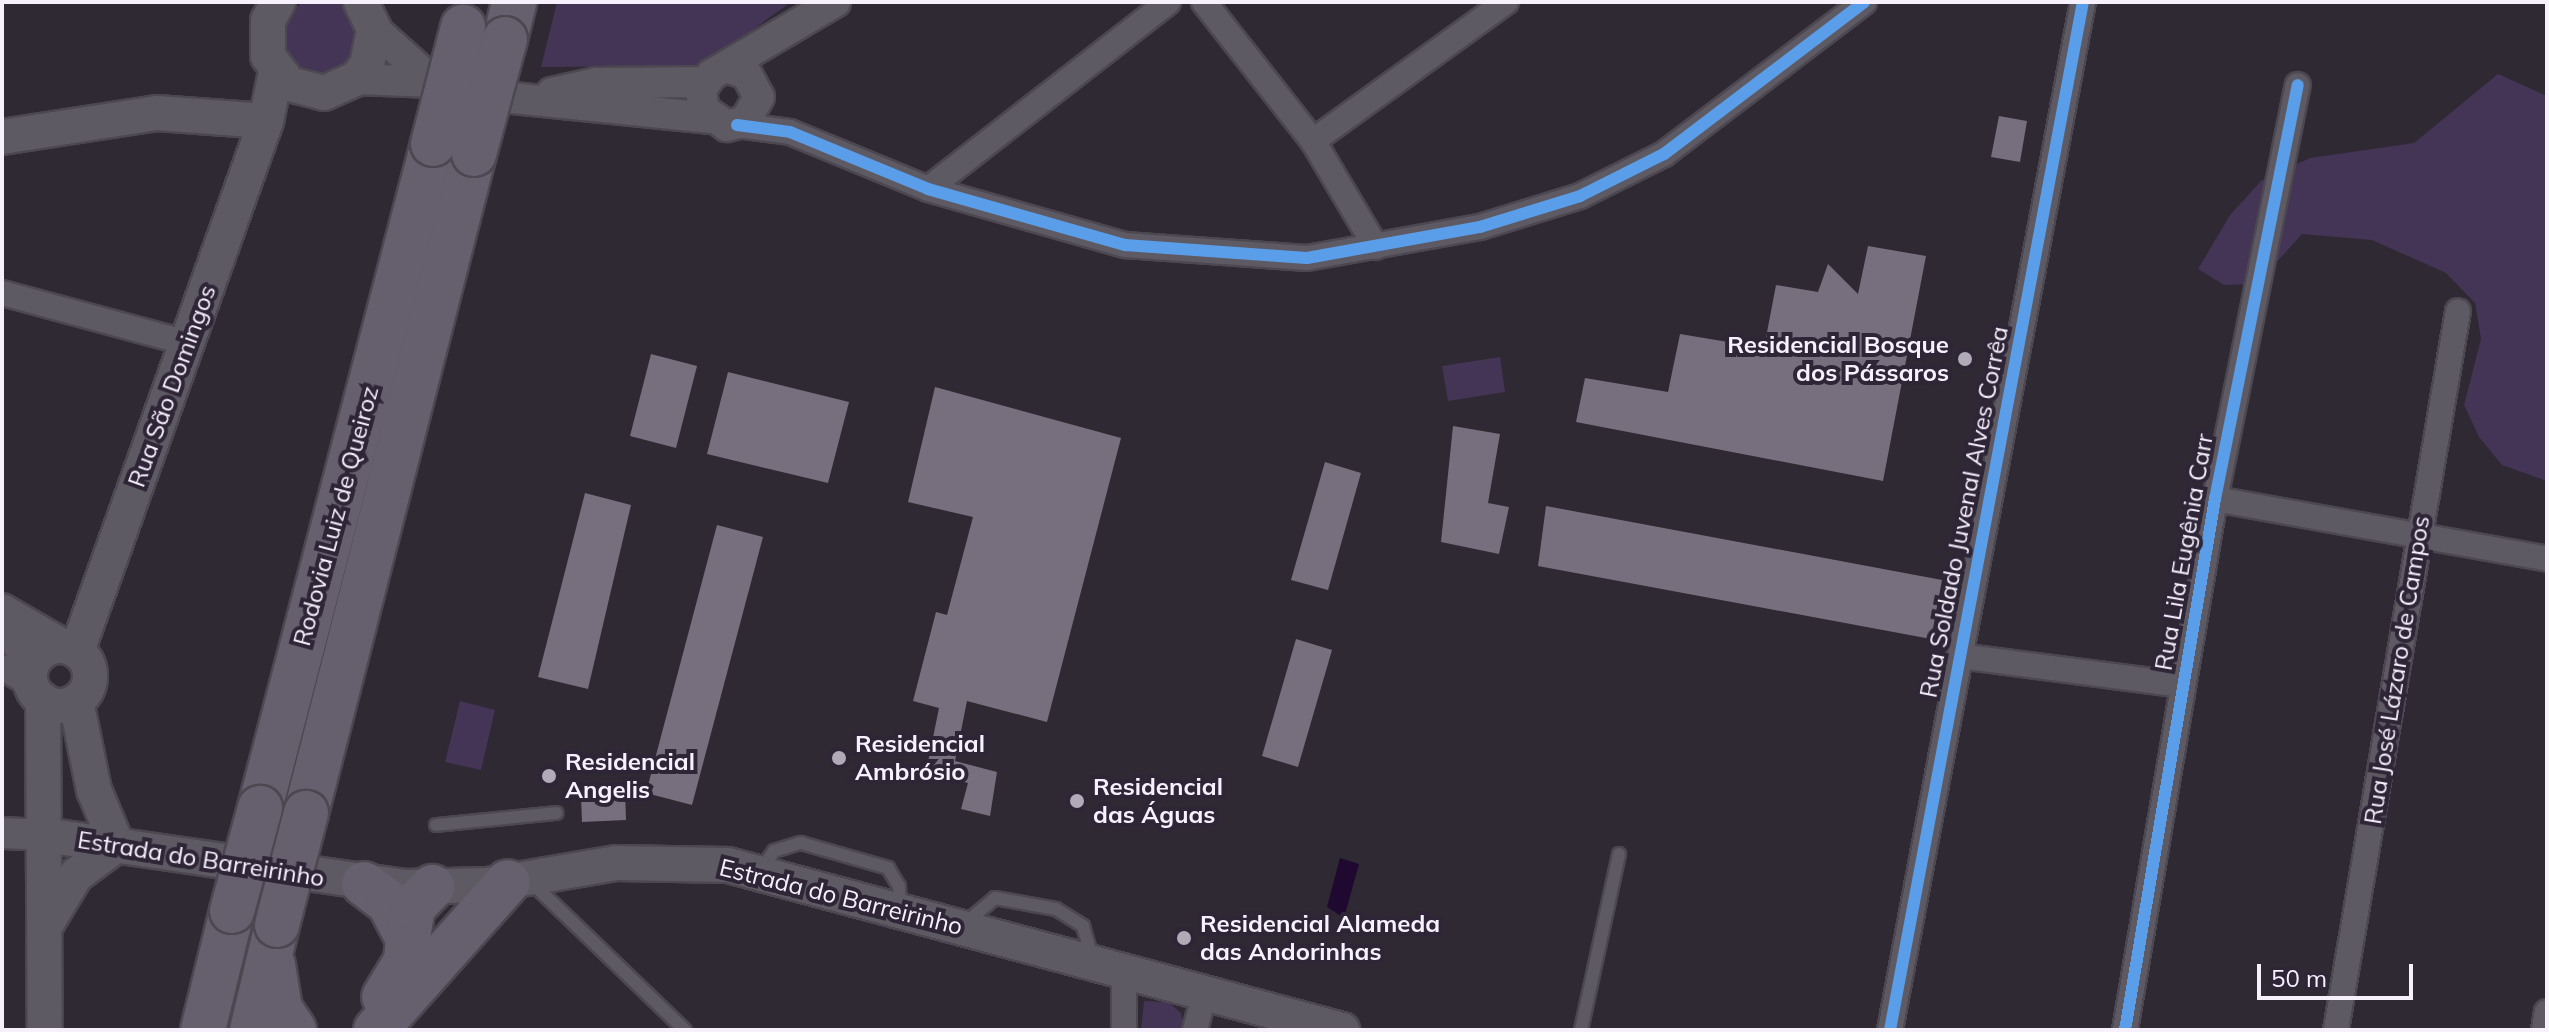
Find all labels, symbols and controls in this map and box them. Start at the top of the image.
street label: Rua São Domingos [122,281,222,491]
street label: Rua Soldado Juvenal Alves Corrêa [1914,324,2014,700]
place label: Residencial Bosque dos Pássaros [1727,331,1949,387]
marker: Residencial Bosque dos Pássaros [1956,350,1974,368]
street label: Rodovia Luiz de Queiroz [287,383,385,649]
street label: Rua Lila Eugênia Carr [2149,431,2219,673]
street label: Rua José Lázaro de Campos [2358,514,2436,826]
place label: Residencial Ambrósio [855,730,985,786]
place label: Residencial Angelis [565,748,695,804]
marker: Residencial Ambrósio [830,749,848,767]
marker: Residencial Angelis [540,767,558,785]
place label: Residencial das Águas [1093,773,1223,829]
marker: Residencial das Águas [1068,792,1086,810]
street label: Estrada do Barreirinho [76,825,326,893]
street label: Estrada do Barreirinho [716,853,966,941]
place label: Residencial Alameda das Andorinhas [1200,910,1440,966]
marker: Residencial Alameda das Andorinhas [1175,929,1193,947]
scale bar [2261,948,2417,998]
text: 50 m [2271,963,2327,993]

